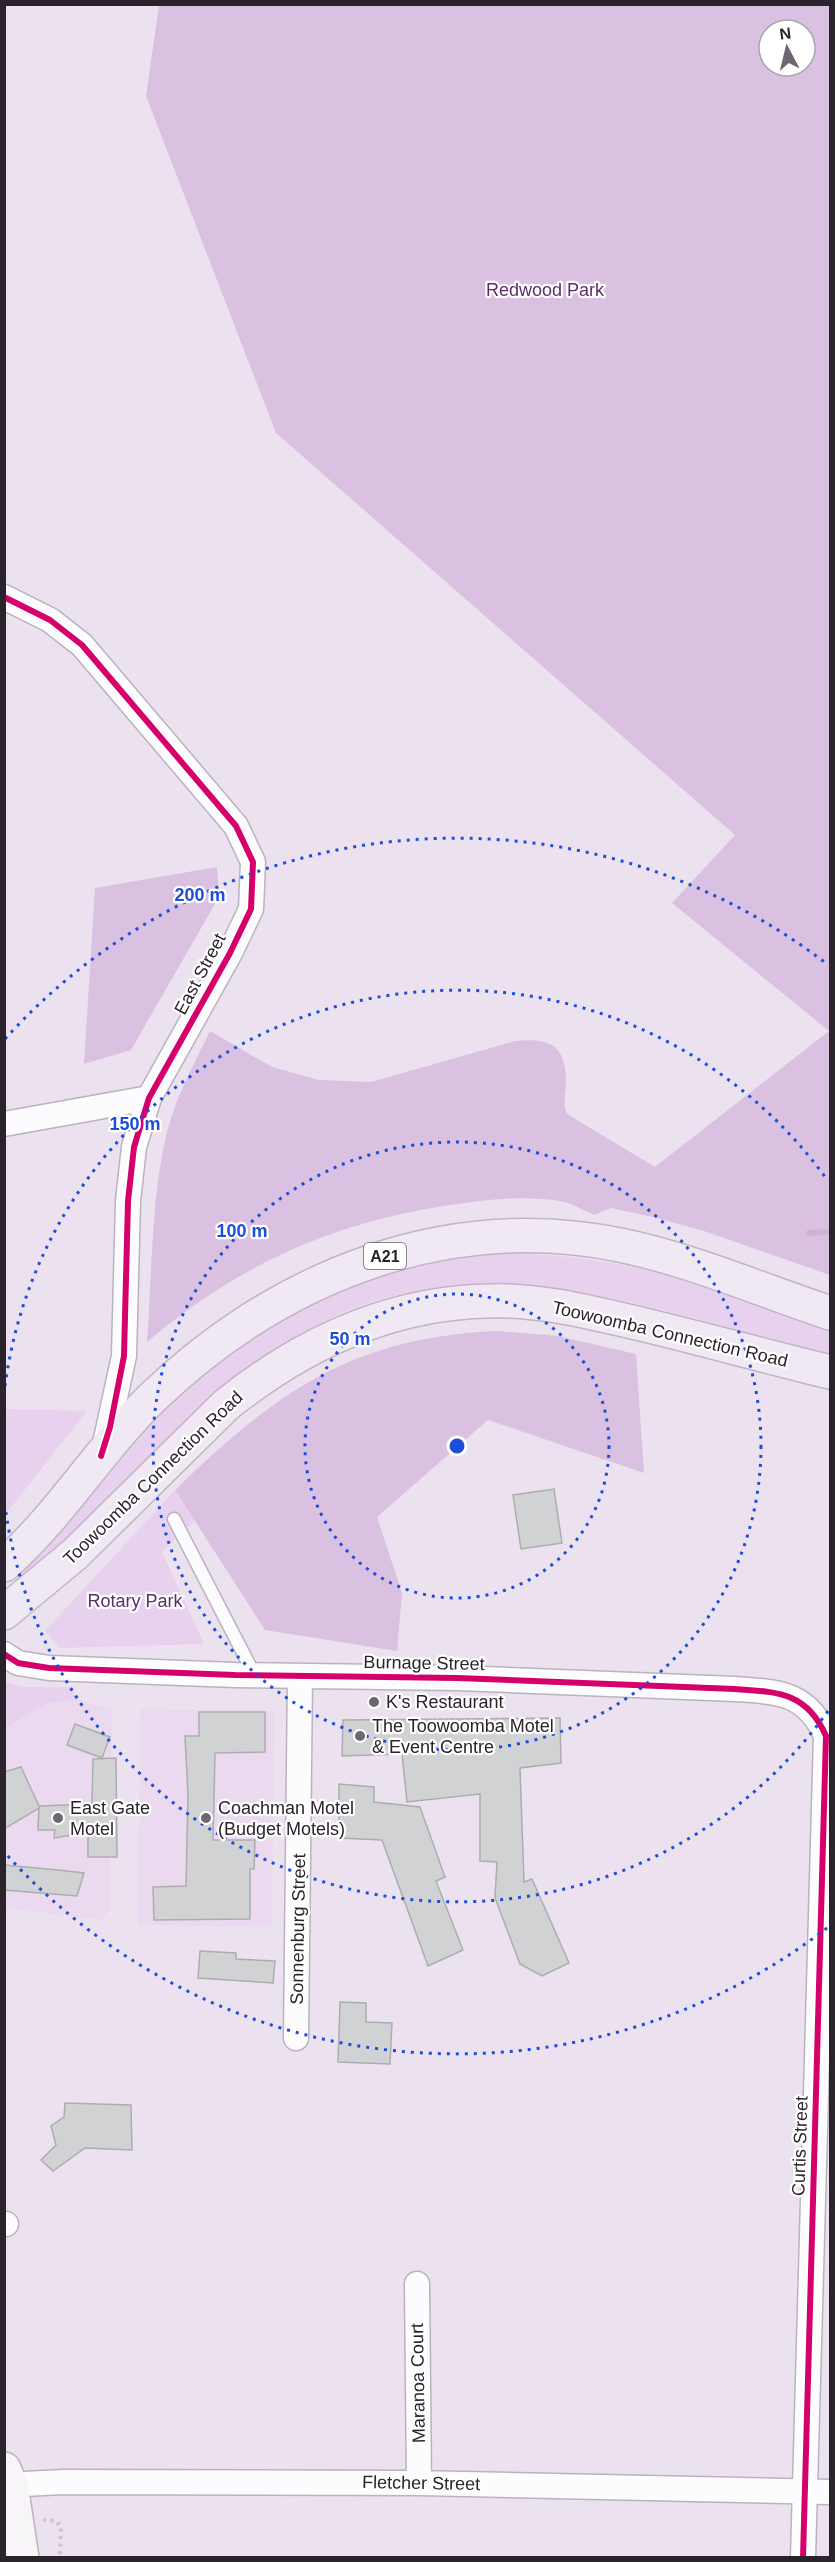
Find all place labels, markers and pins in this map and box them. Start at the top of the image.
centre of rings [447,1436,467,1456]
place label: K's Restaurant [386,1692,504,1712]
marker: K's Restaurant [367,1695,381,1709]
place label: The Toowoomba Motel & Event Centre [372,1716,554,1757]
marker: The Toowoomba Motel & Event Centre [353,1729,367,1743]
place label: East Gate Motel [70,1798,150,1839]
place label: Coachman Motel (Budget Motels) [218,1798,354,1839]
marker: East Gate Motel [51,1811,65,1825]
marker: Coachman Motel (Budget Motels) [199,1811,213,1825]

